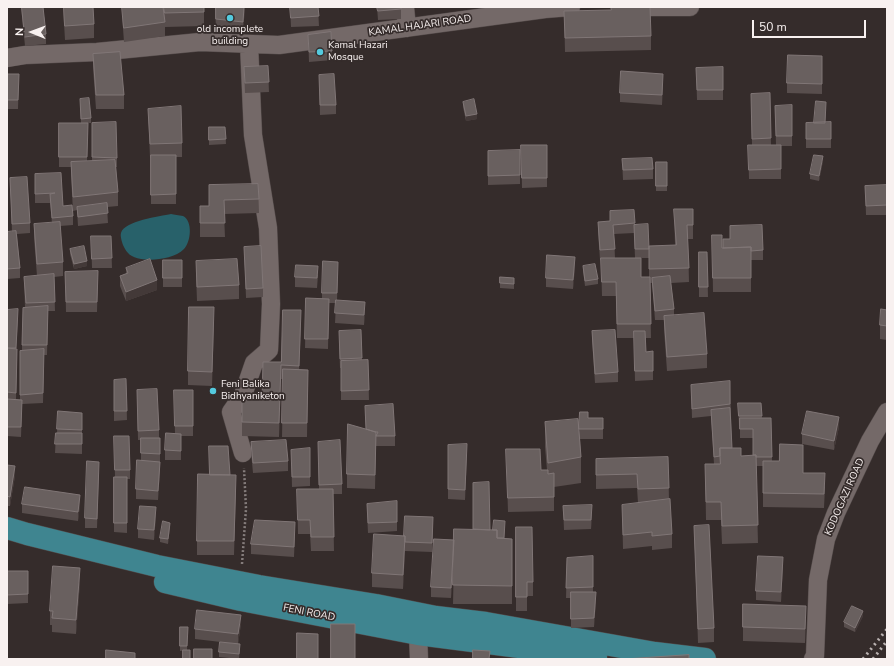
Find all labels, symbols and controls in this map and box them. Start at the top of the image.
north arrow [12,12,52,52]
scale bar [754,12,868,38]
marker: old incomplete building [225,13,235,23]
street label: KAMAL HAJARI ROAD [368,13,472,39]
text: 50 m [759,19,787,35]
place label: old incomplete building [197,24,263,48]
text: N [12,28,27,36]
place label: Kamal Hazari Mosque [328,40,388,64]
marker: Kamal Hazari Mosque [315,47,325,57]
place label: Feni Balika Bidhyaniketon [221,379,285,402]
marker: Feni Balika Bidhyaniketon [208,386,218,396]
street label: KODOGAZI ROAD [823,457,867,537]
street label: FENI ROAD [282,602,336,624]

